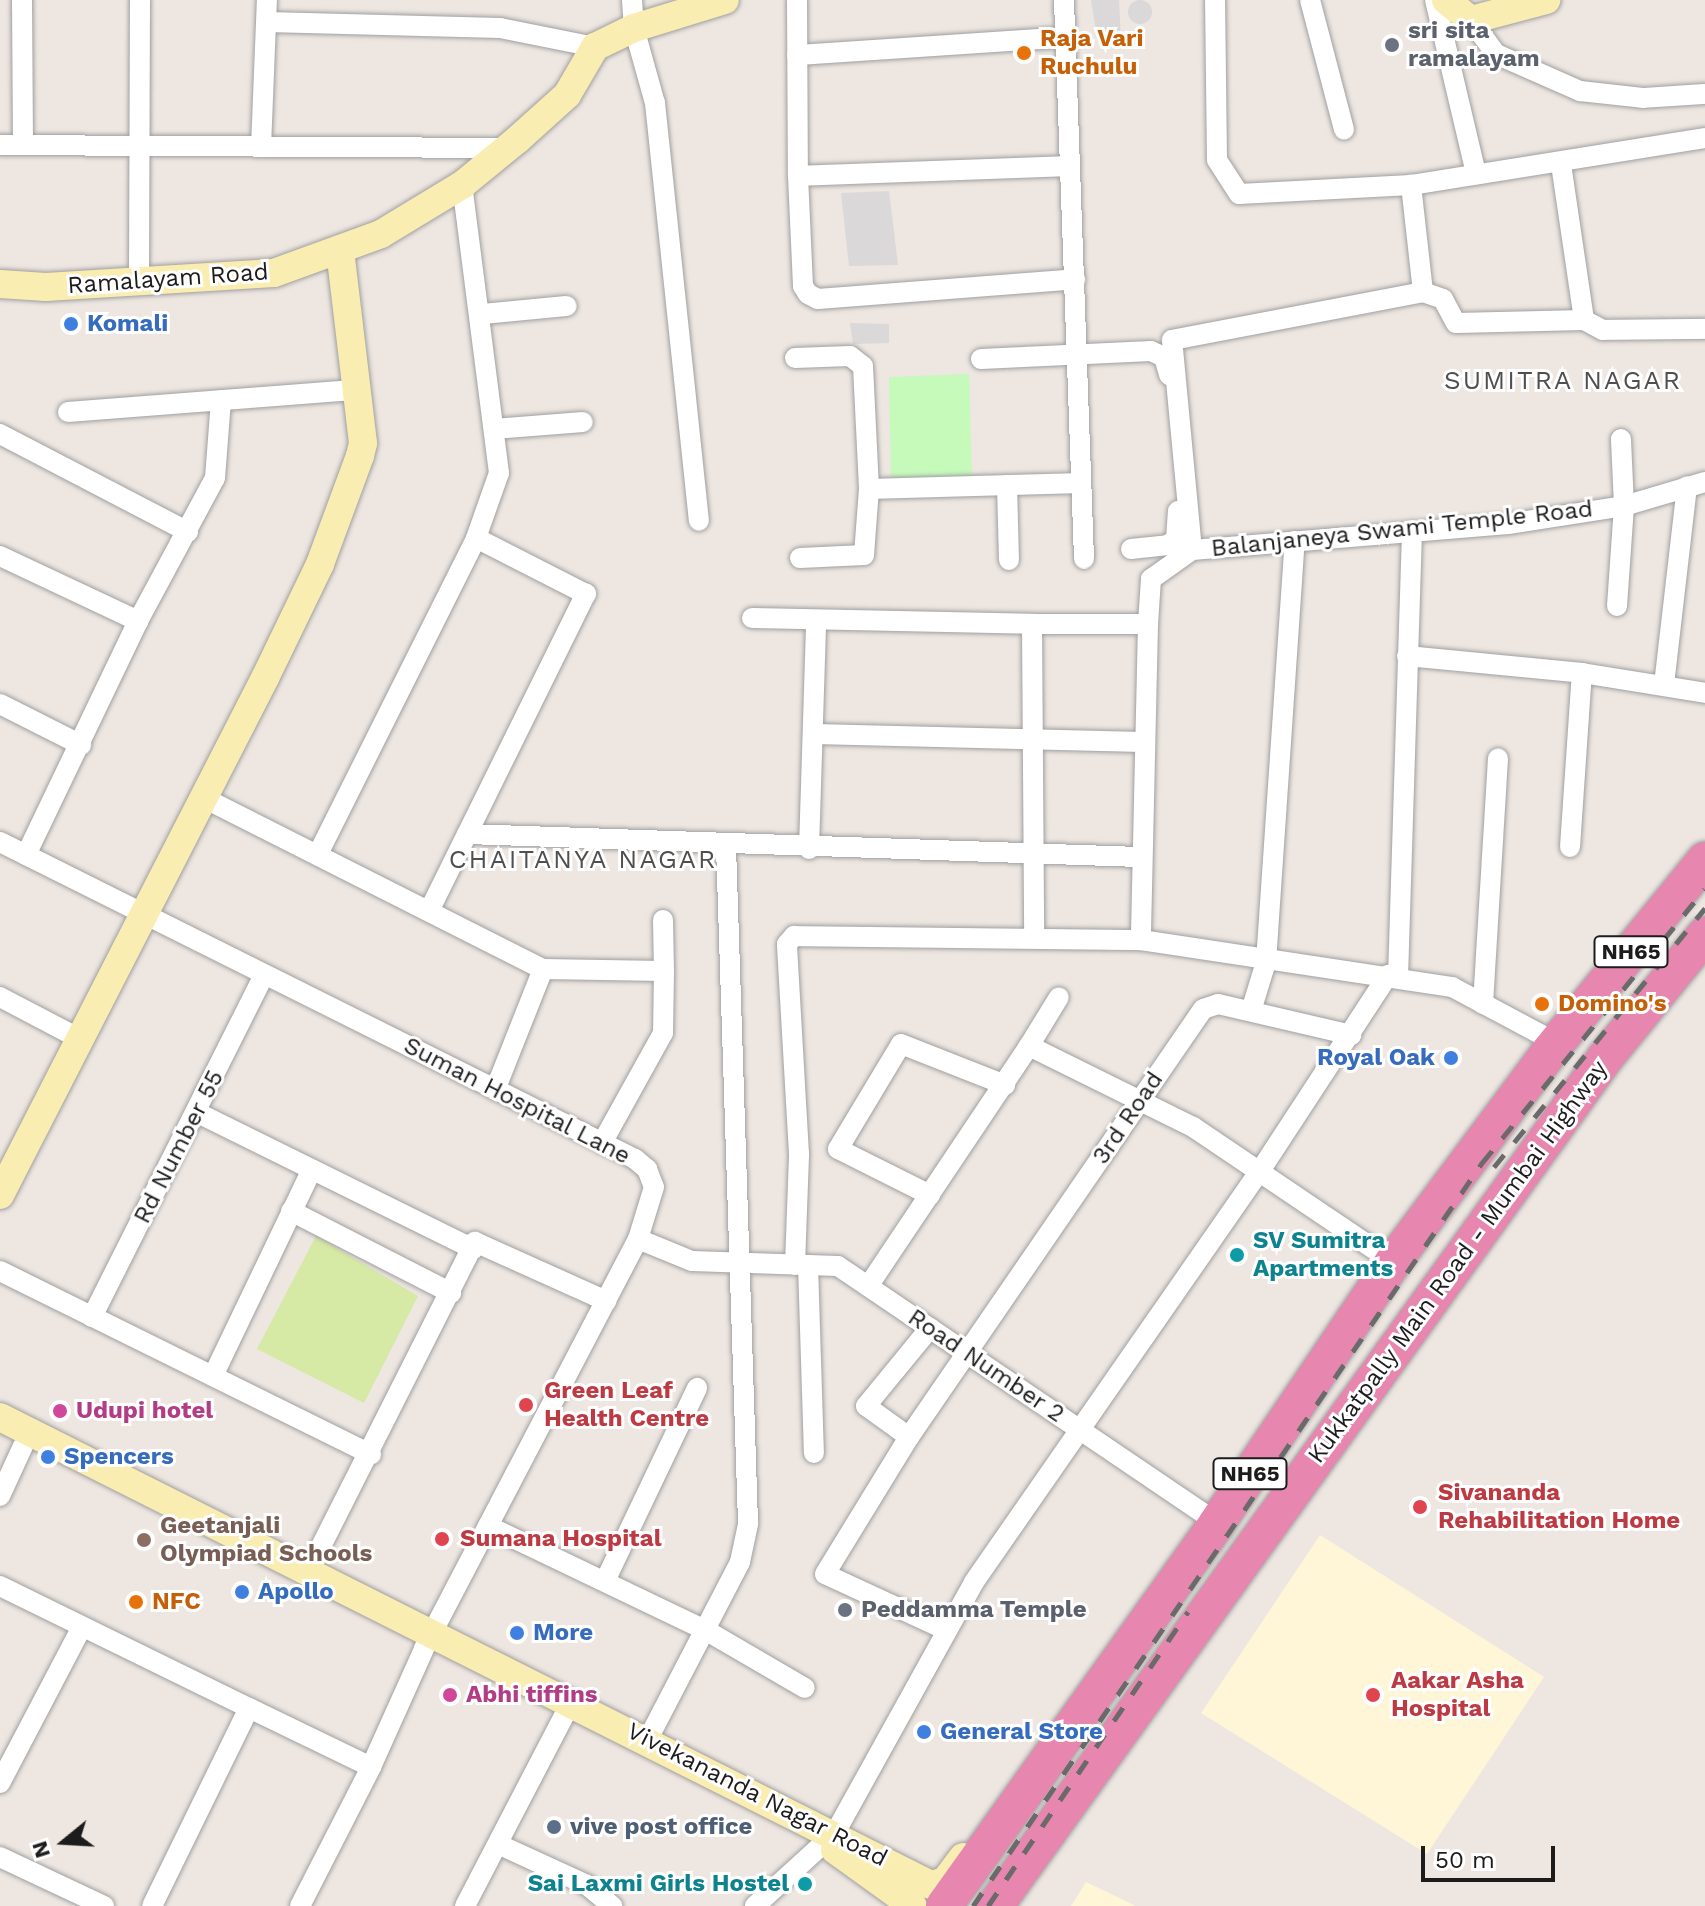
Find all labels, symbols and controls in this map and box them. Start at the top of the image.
place label: sri sita ramalayam [1408,17,1539,73]
place label: Raja Vari Ruchulu [1040,25,1144,81]
marker: sri sita ramalayam [1383,36,1401,54]
marker: Raja Vari Ruchulu [1015,44,1033,62]
street label: Ramalayam Road [66,258,270,300]
place label: Komali [87,310,168,338]
marker: Komali [62,315,80,333]
district label: SUMITRA NAGAR [1444,365,1682,397]
street label: Balanjaneya Swami Temple Road [1209,495,1595,563]
district label: CHAITANYA NAGAR [448,844,718,876]
road number: NH65 [1593,934,1669,970]
place label: Domino's [1558,990,1666,1018]
marker: Domino's [1533,995,1551,1013]
street label: Suman Hospital Lane [399,1031,635,1171]
place label: Royal Oak [1317,1044,1435,1072]
marker: Royal Oak [1442,1049,1460,1067]
street label: Kukkatpally Main Road - Mumbai Highway [1302,1055,1614,1469]
street label: Rd Number 55 [128,1065,230,1229]
street label: 3rd Road [1087,1066,1169,1170]
place label: SV Sumitra Apartments [1253,1227,1393,1283]
marker: SV Sumitra Apartments [1228,1246,1246,1264]
street label: Road Number 2 [902,1303,1070,1429]
place label: Green Leaf Health Centre [544,1377,709,1433]
marker: Green Leaf Health Centre [515,1394,537,1416]
place label: Udupi hotel [76,1397,213,1425]
marker: Udupi hotel [51,1402,69,1420]
place label: Spencers [64,1443,174,1471]
marker: Spencers [39,1448,57,1466]
road number: NH65 [1212,1456,1288,1492]
place label: Sivananda Rehabilitation Home [1438,1479,1680,1535]
marker: Sivananda Rehabilitation Home [1409,1496,1431,1518]
place label: Geetanjali Olympiad Schools [160,1512,372,1568]
place label: Sumana Hospital [460,1525,662,1553]
marker: Sumana Hospital [431,1528,453,1550]
marker: Geetanjali Olympiad Schools [135,1531,153,1549]
place label: Apollo [258,1578,334,1606]
marker: Apollo [233,1583,251,1601]
place label: NFC [152,1588,201,1616]
marker: NFC [127,1593,145,1611]
place label: Peddamma Temple [861,1596,1087,1624]
marker: Peddamma Temple [836,1601,854,1619]
place label: More [533,1619,593,1647]
marker: More [508,1624,526,1642]
place label: Aakar Asha Hospital [1391,1667,1525,1723]
place label: Abhi tiffins [466,1681,598,1709]
marker: Aakar Asha Hospital [1362,1684,1384,1706]
marker: Abhi tiffins [441,1686,459,1704]
street label: Vivekananda Nagar Road [622,1717,892,1873]
place label: General Store [940,1718,1103,1746]
marker: General Store [915,1723,933,1741]
north arrow [24,1802,104,1882]
place label: vive post office [570,1813,752,1841]
marker: vive post office [545,1818,563,1836]
scale bar [1425,1830,1559,1880]
text: N [26,1838,55,1861]
text: 50 m [1435,1846,1495,1874]
place label: Sai Laxmi Girls Hostel [528,1870,789,1898]
marker: Sai Laxmi Girls Hostel [796,1875,814,1893]

